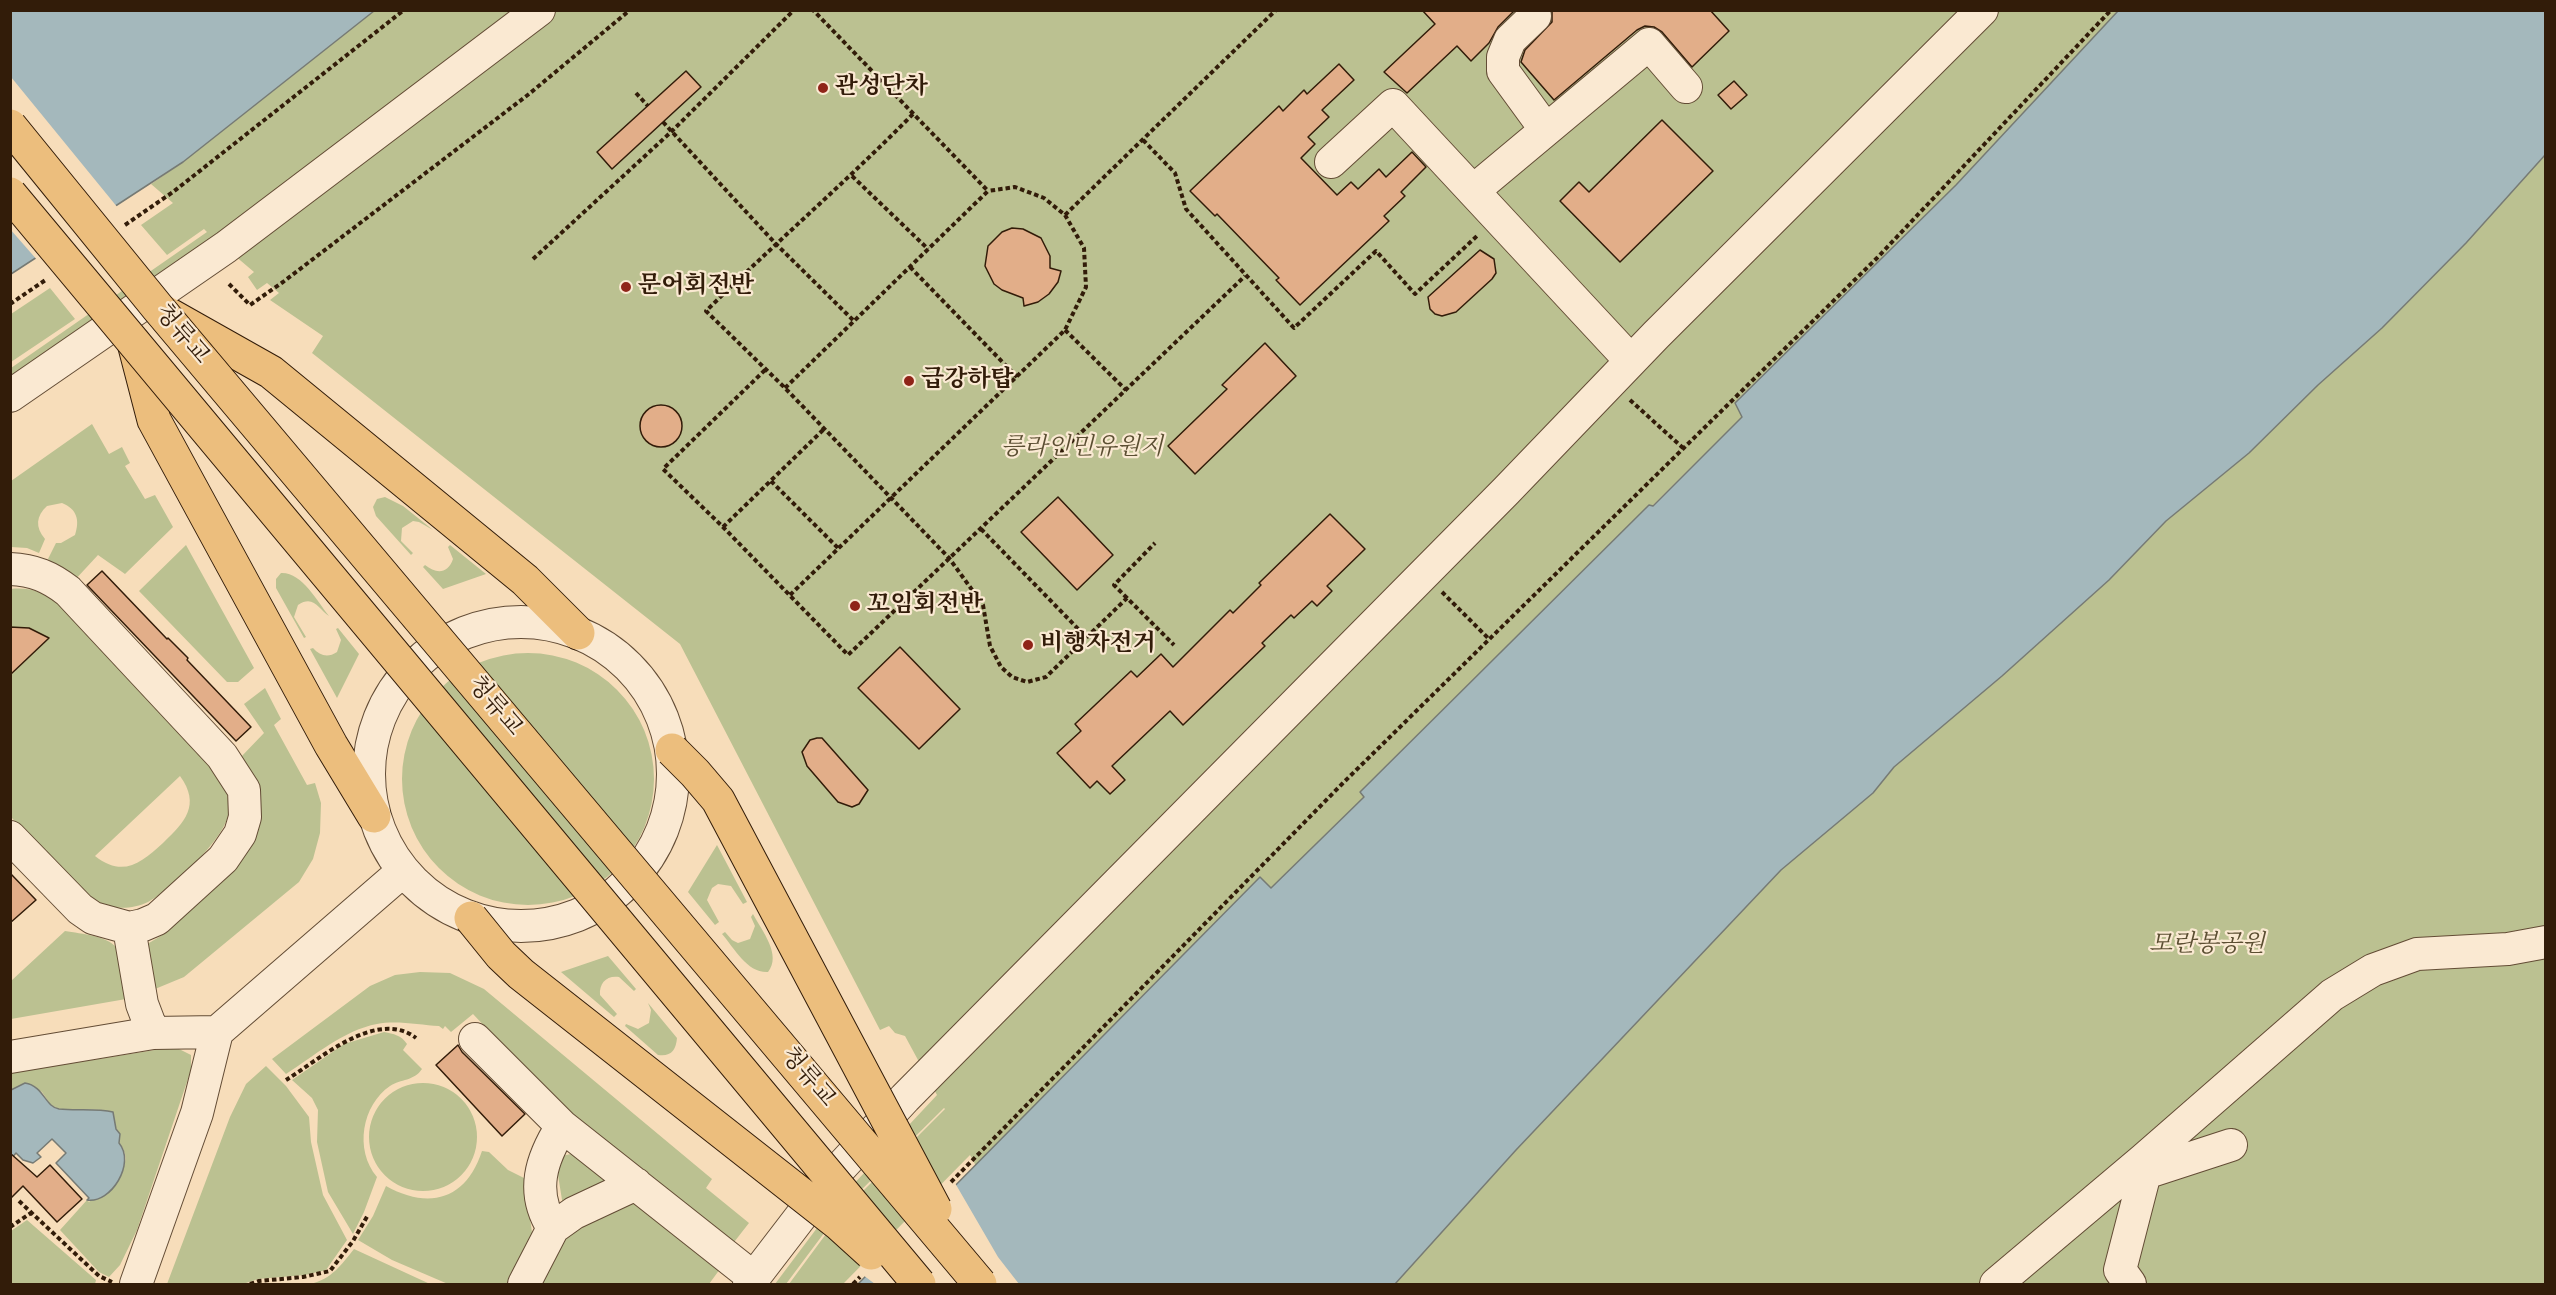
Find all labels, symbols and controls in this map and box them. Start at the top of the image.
place label: 관성단차 [835,74,928,102]
marker: 관성단차 [816,81,830,95]
place label: 문어회전반 [638,273,754,301]
marker: 문어회전반 [619,280,633,294]
street label: 청류교 [148,299,214,371]
place label: 급강하탑 [921,367,1014,395]
marker: 급강하탑 [902,374,916,388]
park label: 릉라인민유원지 [1001,435,1163,463]
place label: 꼬임회전반 [867,592,983,620]
marker: 꼬임회전반 [848,599,862,613]
place label: 비행자전거 [1040,631,1156,659]
marker: 비행자전거 [1021,638,1035,652]
street label: 청류교 [461,671,527,743]
park label: 모란봉공원 [2149,932,2265,960]
street label: 청류교 [774,1042,840,1114]

